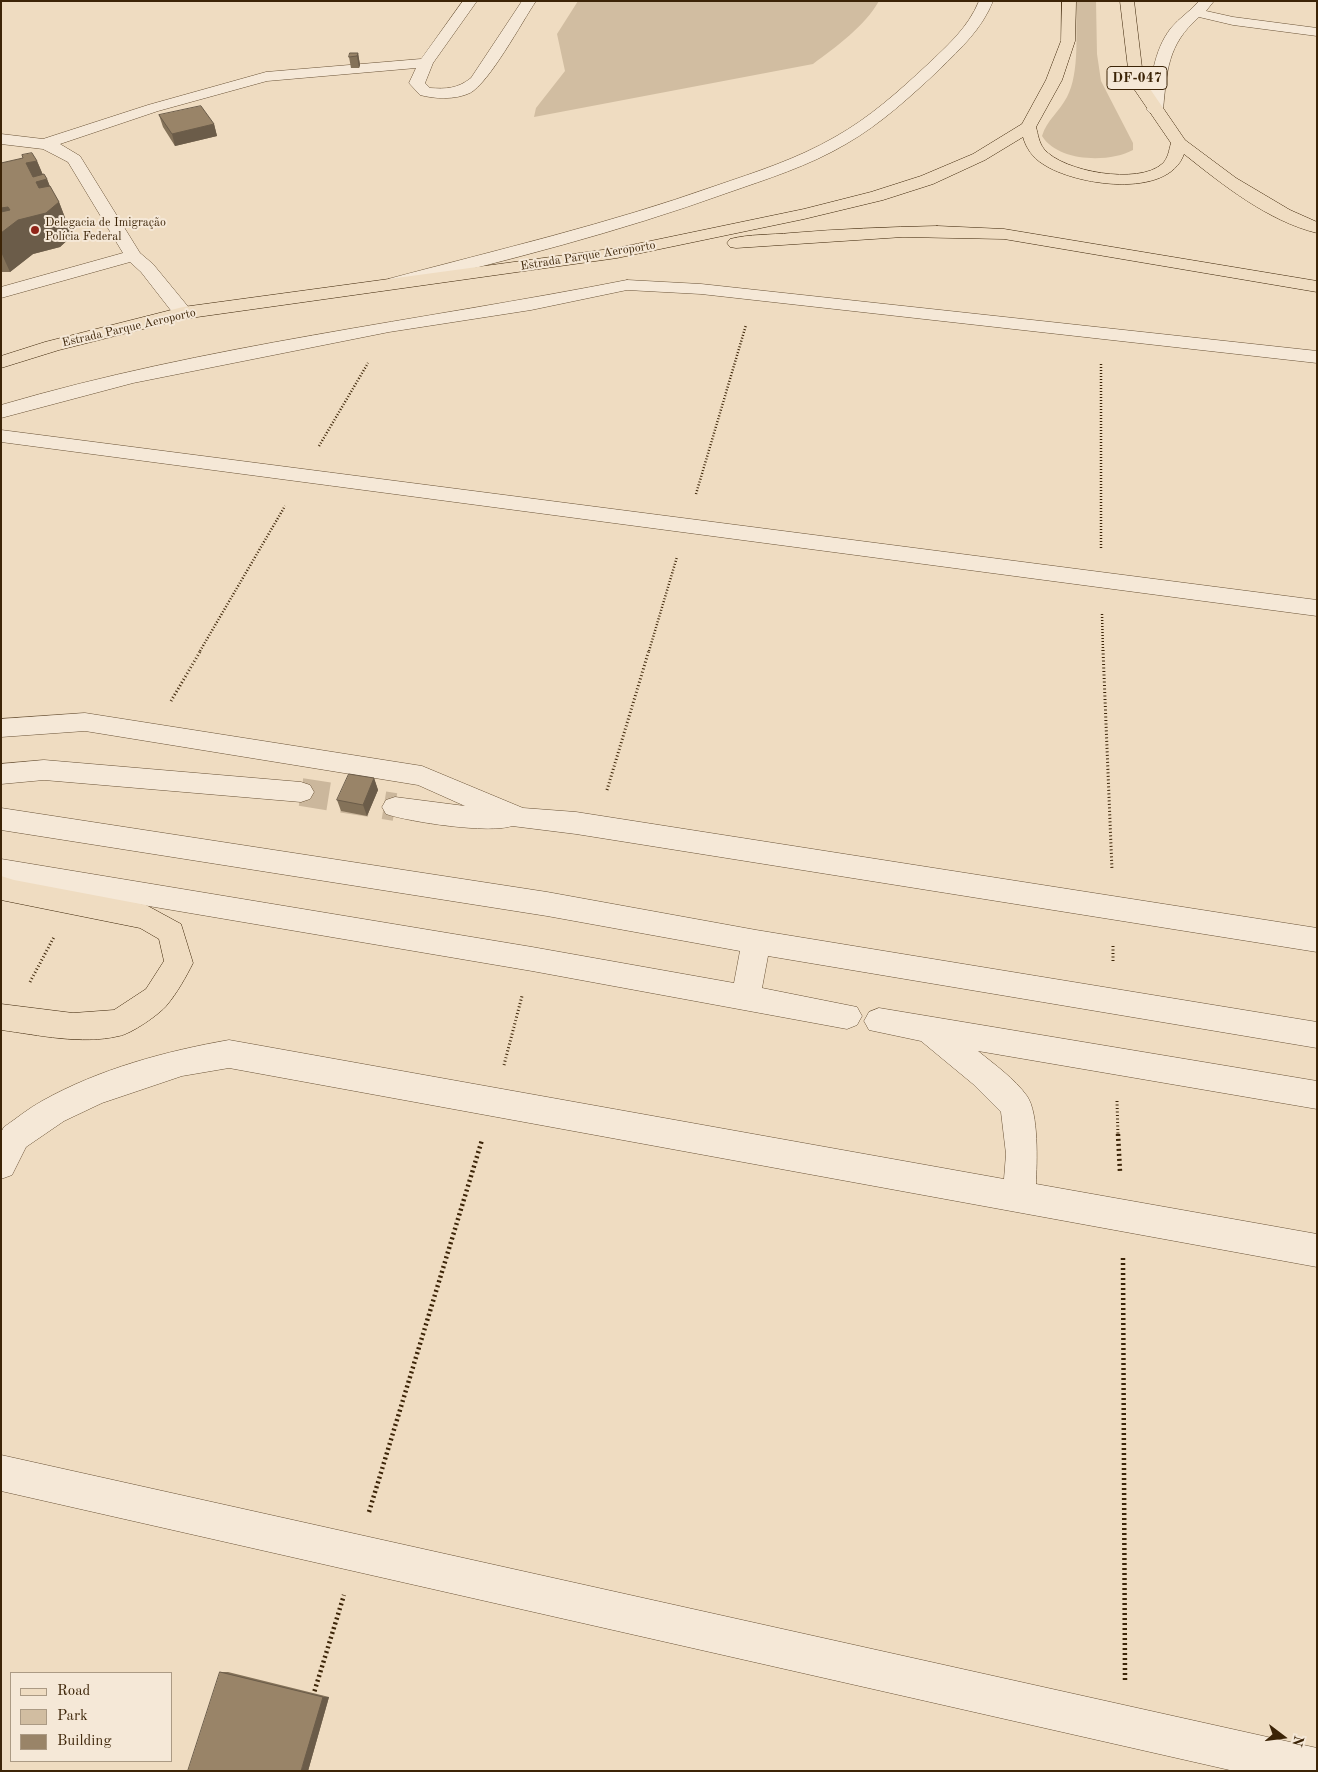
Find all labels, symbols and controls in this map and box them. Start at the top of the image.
road number: DF-047 [1107,66,1167,90]
place label: Delegacia de Imigração Polícia Federal [45,216,166,244]
marker: Delegacia de Imigração Polícia Federal [29,224,41,236]
street label: Estrada Parque Aeroporto [519,238,657,274]
street label: Estrada Parque Aeroporto [61,306,197,350]
legend [10,1672,172,1762]
text: Road [57,1684,90,1699]
text: Park [57,1709,88,1724]
north arrow [1258,1712,1308,1762]
text: Building [57,1734,112,1749]
text: N [1289,1734,1306,1748]

